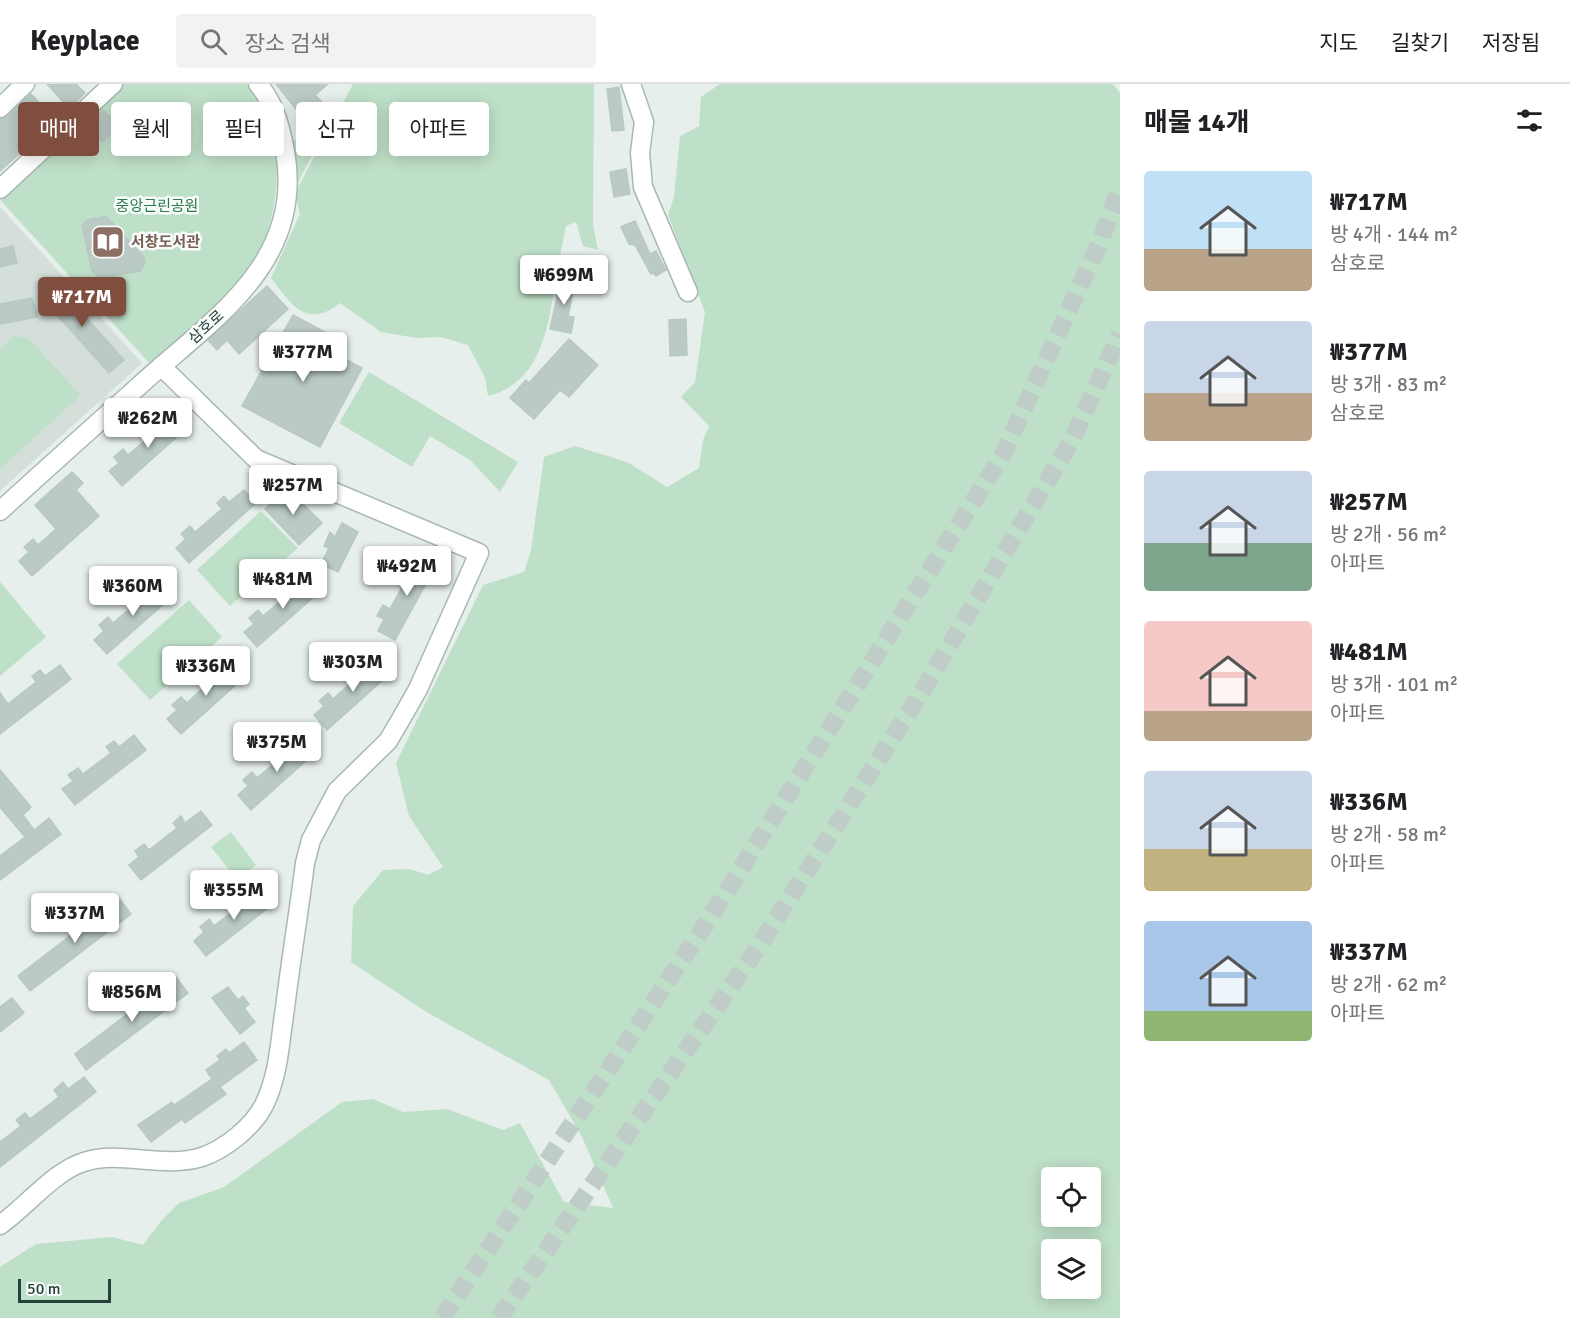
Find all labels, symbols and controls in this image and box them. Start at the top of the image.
search box [176,14,596,68]
text: Keyplace [30,24,140,58]
icon: search [197,25,230,58]
text: 장소 검색 [245,30,331,57]
text: 지도 [1319,30,1358,56]
text: 길찾기 [1391,30,1449,56]
text: 저장됨 [1482,30,1540,56]
chip: 매매 [18,102,99,156]
chip: 월세 [111,102,191,156]
chip: 필터 [203,102,284,156]
chip: 신규 [296,102,377,156]
chip: 아파트 [389,102,489,156]
icon: filters [1513,104,1546,137]
text: 매물 14개 [1144,107,1250,139]
text: ₩717M [1330,186,1408,218]
icon: home [1192,195,1264,267]
park label: 중앙근린공원 [116,197,198,215]
text: 방 4개 · 144 m² [1330,222,1458,247]
library icon: 서창도서관 [90,224,126,260]
place label: 서창도서관 [131,233,200,251]
text: 삼호로 [1330,251,1385,276]
pin: ₩699M [522,255,606,306]
text: ₩699M [534,262,594,287]
pin: ₩717M [40,277,124,328]
text: ₩717M [52,284,112,309]
street label: 삼호로 [185,306,227,348]
pin: ₩377M [261,332,345,383]
text: ₩377M [1330,336,1408,368]
text: ₩377M [273,339,333,364]
icon: home [1192,345,1264,417]
text: 방 3개 · 83 m² [1330,372,1447,397]
pin: ₩262M [106,398,190,449]
text: 삼호로 [1330,401,1385,426]
text: ₩262M [118,405,178,430]
pin: ₩257M [251,465,335,516]
text: ₩257M [263,472,323,497]
text: ₩257M [1330,486,1408,518]
icon: home [1192,495,1264,567]
text: 방 2개 · 56 m² [1330,522,1447,547]
pin: ₩492M [365,546,449,597]
text: 아파트 [1330,551,1385,576]
text: ₩492M [377,553,437,578]
pin: ₩481M [241,559,325,610]
pin: ₩360M [91,566,175,617]
text: ₩481M [253,566,313,591]
text: ₩360M [103,573,163,598]
text: ₩481M [1330,636,1408,668]
pin: ₩303M [311,642,395,693]
icon: home [1192,645,1264,717]
pin: ₩336M [164,646,248,697]
text: ₩303M [323,649,383,674]
text: ₩336M [176,653,236,678]
text: 방 3개 · 101 m² [1330,672,1458,697]
text: 아파트 [1330,701,1385,726]
pin: ₩375M [235,722,319,773]
text: ₩375M [247,729,307,754]
text: ₩336M [1330,786,1408,818]
icon: home [1192,795,1264,867]
text: 방 2개 · 58 m² [1330,822,1447,847]
text: 아파트 [1330,851,1385,876]
pin: ₩355M [192,870,276,921]
text: ₩355M [204,877,264,902]
pin: ₩337M [33,893,117,944]
text: ₩337M [45,900,105,925]
text: ₩337M [1330,936,1408,968]
icon: home [1192,945,1264,1017]
pin: ₩856M [90,972,174,1023]
text: 방 2개 · 62 m² [1330,972,1447,997]
text: ₩856M [102,979,162,1004]
text: 아파트 [1330,1001,1385,1026]
map controls [1041,1167,1101,1299]
button: locate [1041,1167,1101,1227]
button: layers [1041,1239,1101,1299]
scale bar [18,1276,111,1304]
text: 50 m [27,1279,61,1299]

